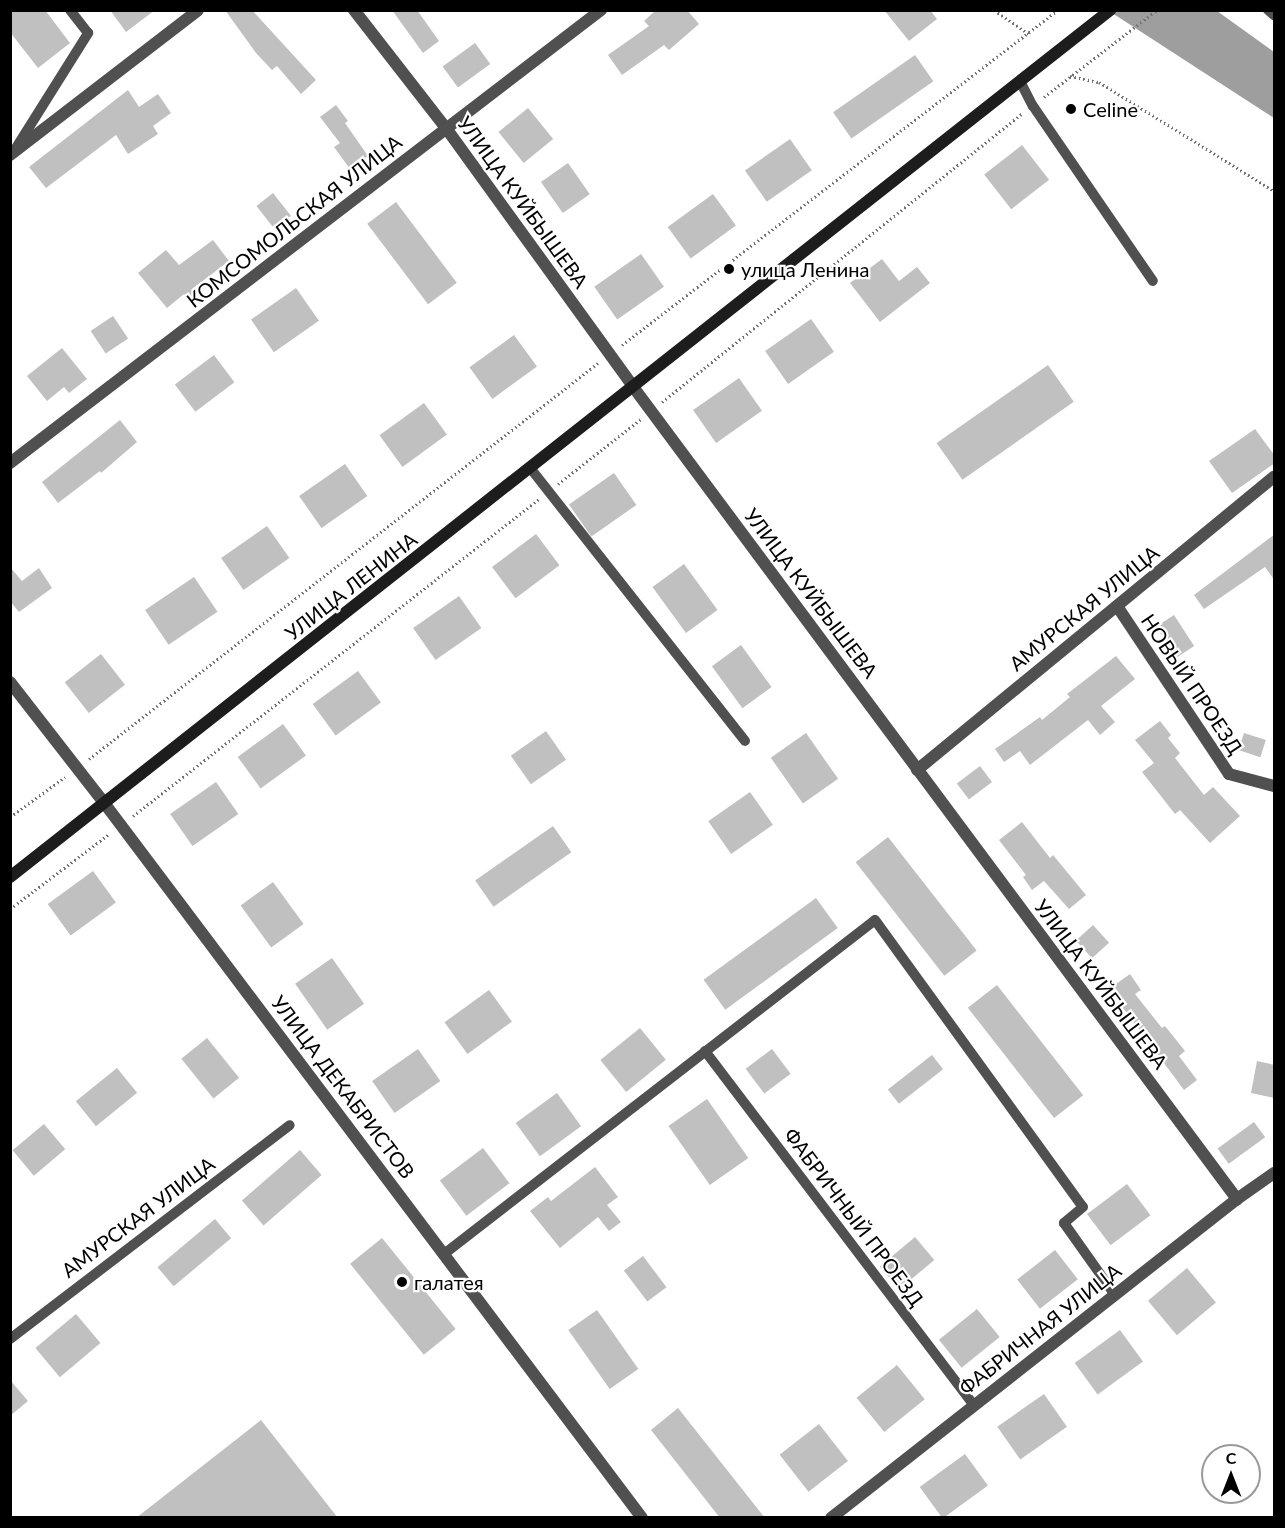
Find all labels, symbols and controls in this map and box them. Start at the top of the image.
place label: Celine [1083,97,1138,121]
marker: Celine [1064,102,1078,116]
street label: УЛИЦА КУЙБЫШЕВА [453,112,593,292]
street label: КОМСОМОЛЬСКАЯ УЛИЦА [182,130,406,312]
place label: улица Ленина [741,257,869,281]
marker: улица Ленина [722,262,736,276]
street label: УЛИЦА КУЙБЫШЕВА [739,503,883,683]
street label: УЛИЦА ЛЕНИНА [280,527,422,645]
street label: АМУРСКАЯ УЛИЦА [1004,540,1164,676]
street label: НОВЫЙ ПРОЕЗД [1136,609,1248,759]
street label: УЛИЦА КУЙБЫШЕВА [1029,894,1173,1074]
street label: УЛИЦА ДЕКАБРИСТОВ [266,991,420,1183]
street label: ФАБРИЧНЫЙ ПРОЕЗД [779,1123,929,1311]
street label: АМУРСКАЯ УЛИЦА [57,1152,219,1282]
street label: ФАБРИЧНАЯ УЛИЦА [954,1258,1126,1400]
place label: галатея [414,1270,484,1294]
marker: галатея [395,1275,409,1289]
north arrow [1201,1444,1261,1504]
text: С [1226,1448,1236,1467]

